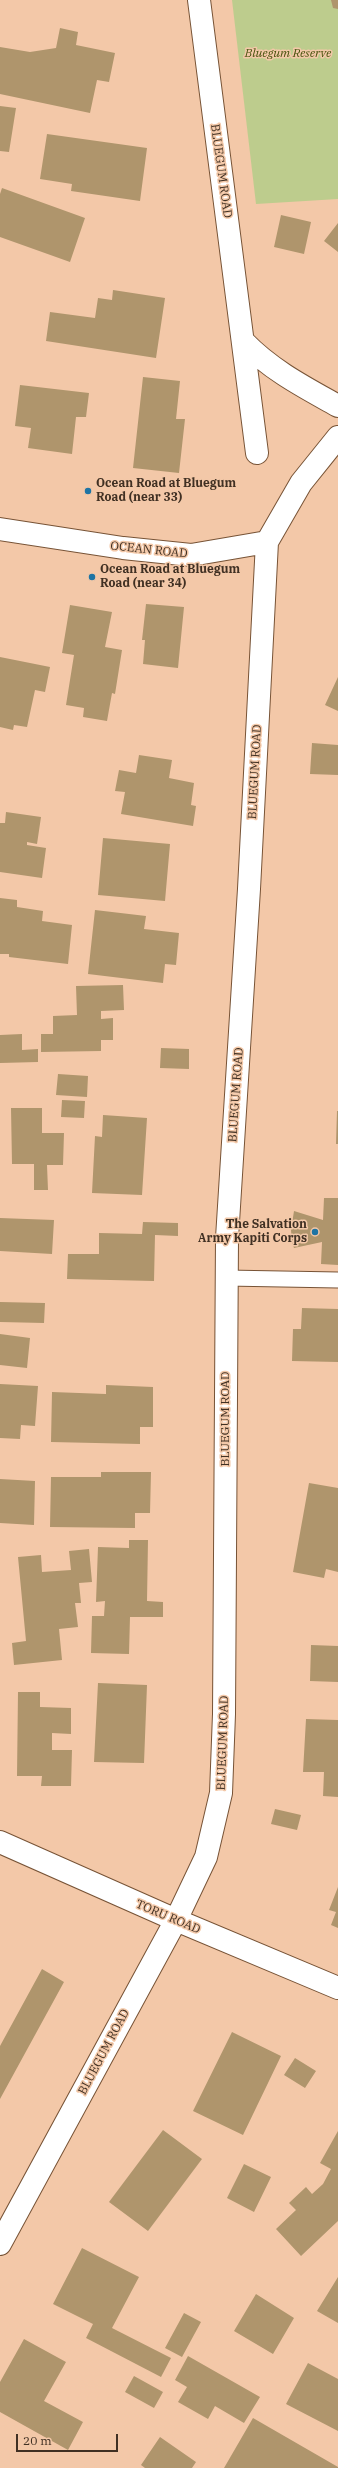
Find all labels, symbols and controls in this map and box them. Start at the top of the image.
park label: Bluegum Reserve [245,47,331,61]
street label: BLUEGUM ROAD [207,123,235,219]
place label: Ocean Road at Bluegum Road (near 33) [96,477,236,505]
marker: Ocean Road at Bluegum Road (near 33) [83,486,93,496]
street label: OCEAN ROAD [110,539,188,561]
place label: Ocean Road at Bluegum Road (near 34) [100,563,240,591]
marker: Ocean Road at Bluegum Road (near 34) [87,572,97,582]
street label: BLUEGUM ROAD [245,724,265,820]
street label: BLUEGUM ROAD [226,1047,246,1143]
place label: The Salvation Army Kapiti Corps [198,1218,307,1246]
marker: The Salvation Army Kapiti Corps [310,1227,320,1237]
street label: BLUEGUM ROAD [219,1372,233,1466]
street label: BLUEGUM ROAD [214,1695,232,1791]
street label: TORU ROAD [134,1897,202,1937]
street label: BLUEGUM ROAD [75,2007,133,2097]
scale bar [18,2426,120,2452]
text: 20 m [23,2433,52,2448]

